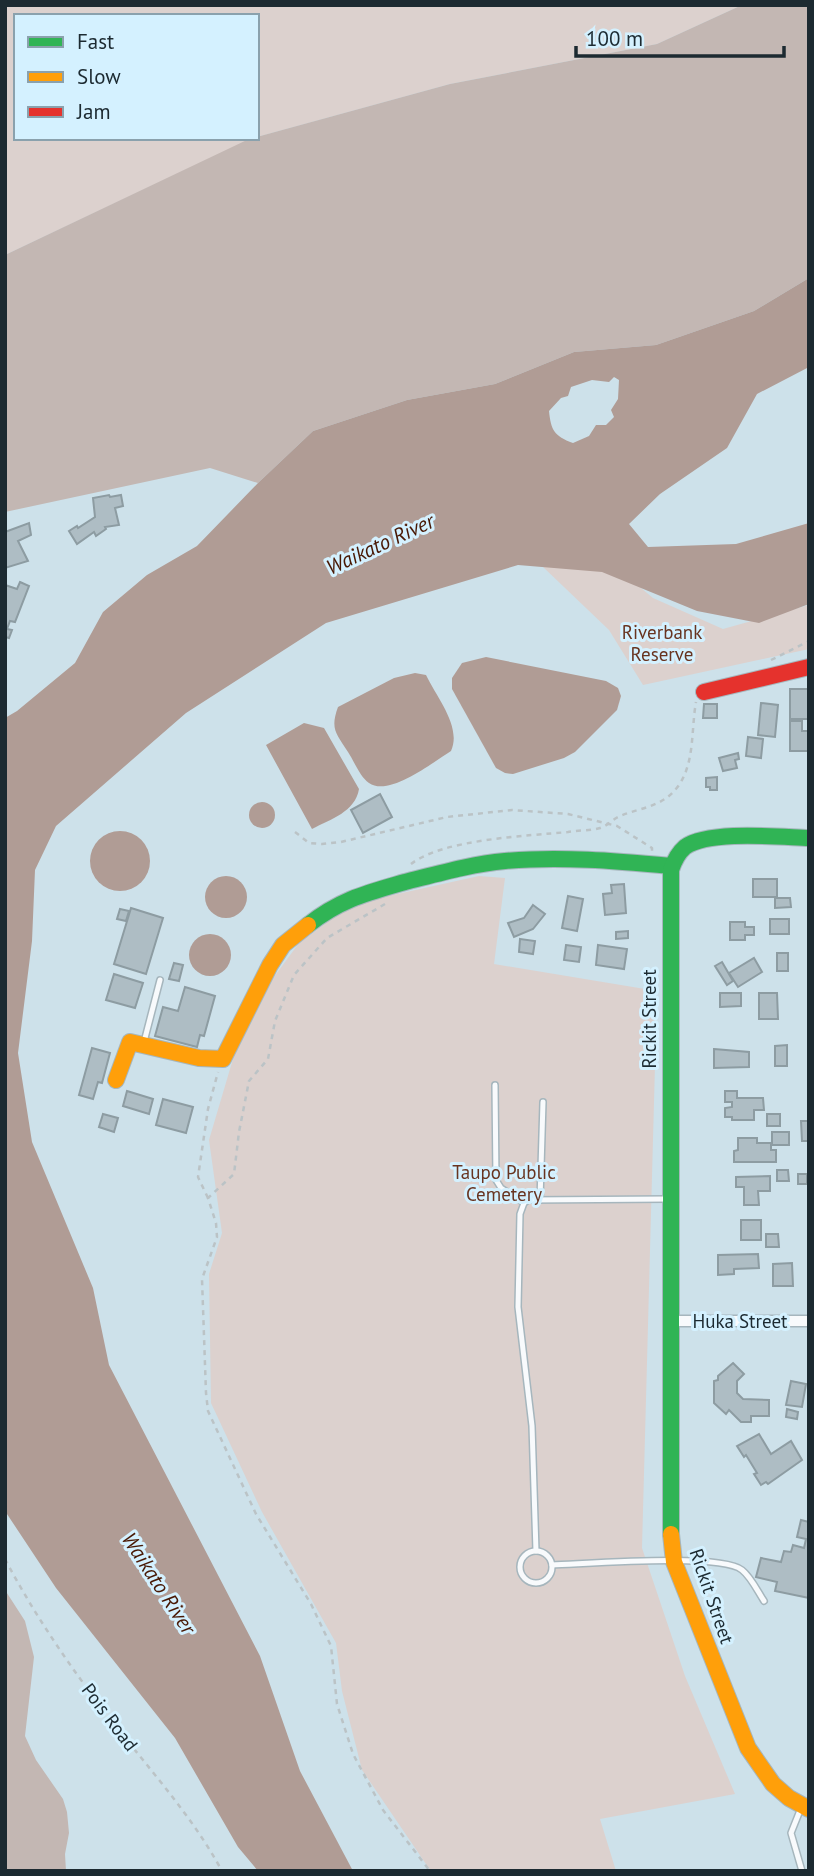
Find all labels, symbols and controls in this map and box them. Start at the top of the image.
legend [14,14,259,140]
scale bar [576,14,784,58]
text: 100 m [586,25,643,52]
text: Fast [77,28,114,55]
text: Slow [77,63,121,90]
text: Jam [76,98,111,125]
water label: Waikato River [322,506,440,581]
park label: Riverbank Reserve [622,620,702,666]
street label: Rickit Street [637,969,661,1069]
park label: Taupo Public Cemetery [452,1160,556,1206]
street label: Huka Street [692,1309,788,1333]
water label: Waikato River [116,1527,203,1641]
street label: Rickit Street [685,1545,740,1647]
street label: Pois Road [77,1678,143,1756]

